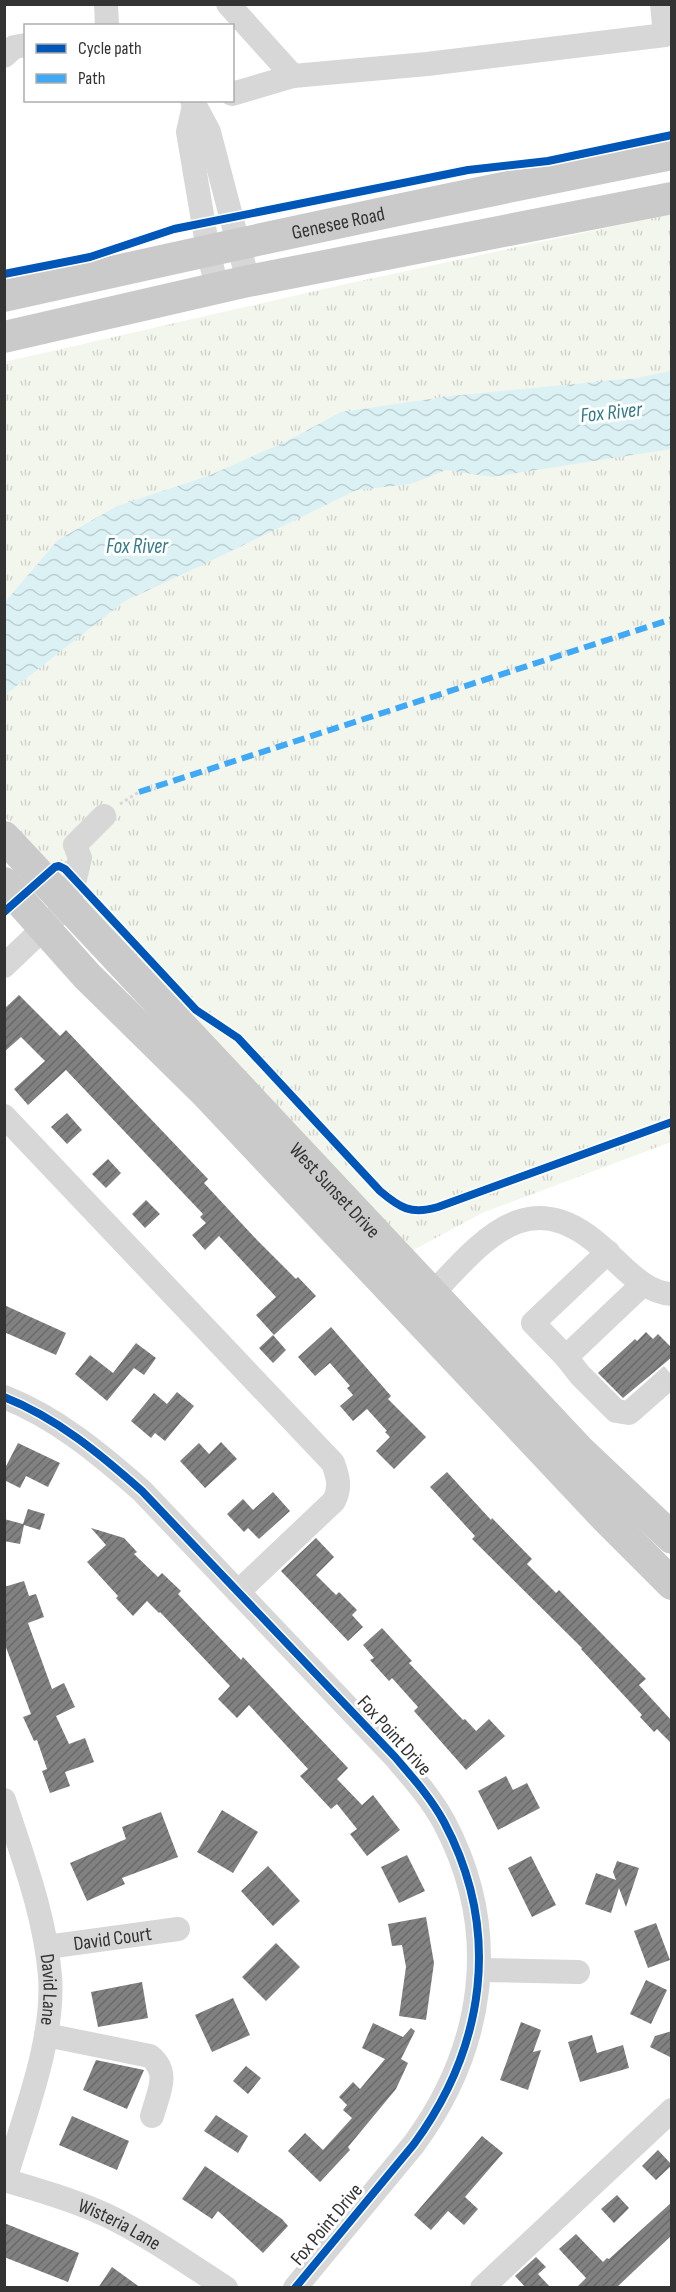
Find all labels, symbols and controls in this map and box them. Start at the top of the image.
legend [24,24,234,102]
text: Cycle path [78,38,142,59]
text: Path [78,68,106,89]
street label: Genesee Road [290,202,387,245]
water label: Fox River [579,397,644,428]
water label: Fox River [106,534,169,559]
street label: West Sunset Drive [284,1138,385,1243]
street label: Fox Point Drive [352,1691,436,1781]
street label: David Court [72,1922,153,1956]
street label: David Lane [35,1952,62,2027]
street label: Fox Point Drive [286,2179,368,2270]
street label: Wisteria Lane [74,2194,165,2256]

